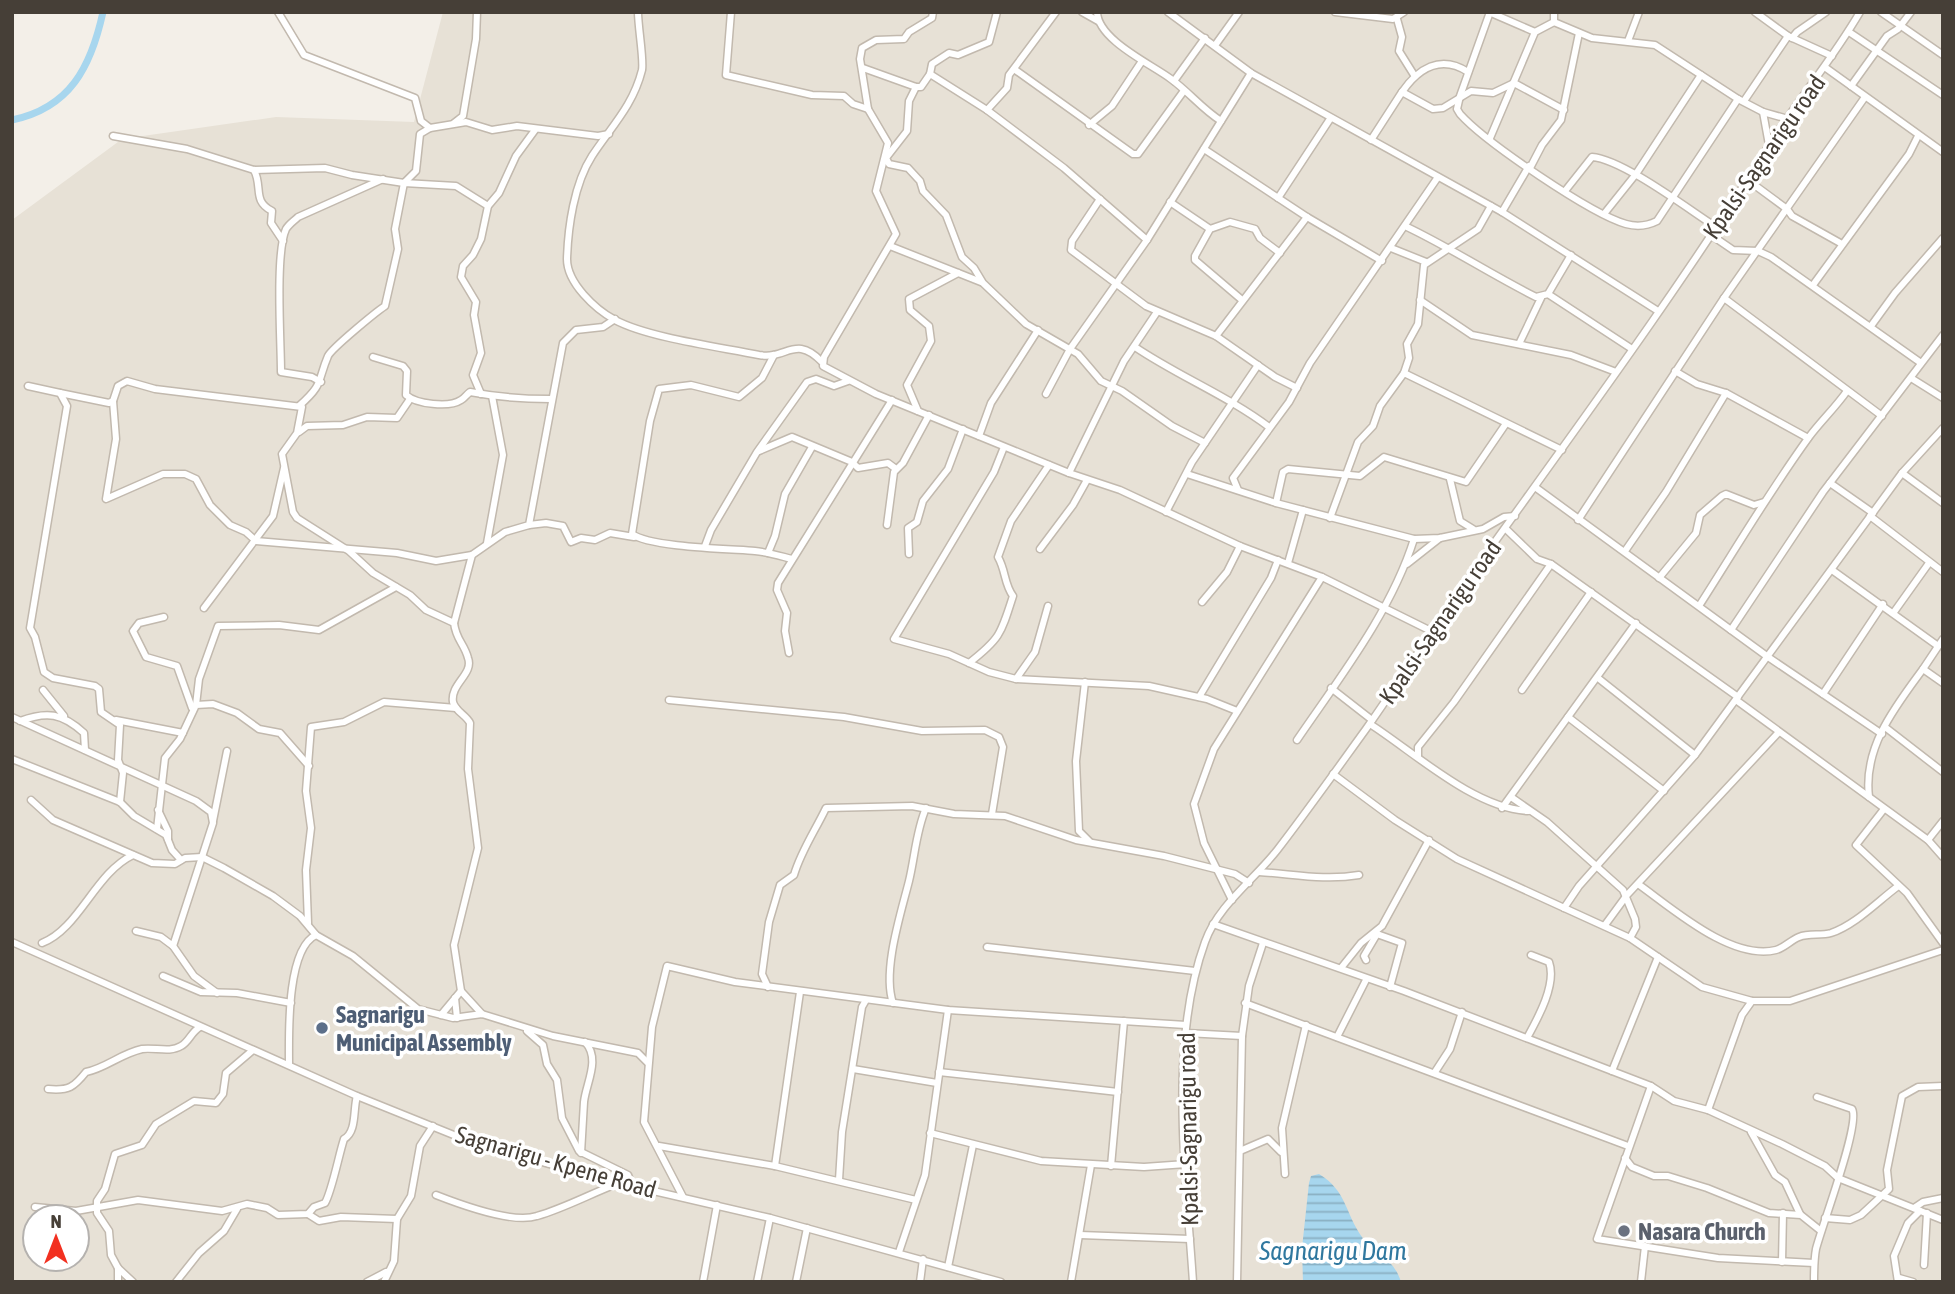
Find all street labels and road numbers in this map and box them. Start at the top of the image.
street label: Kpalsi-Sagnarigu road [1697,70,1831,244]
street label: Kpalsi-Sagnarigu road [1373,535,1507,709]
street label: Kpalsi-Sagnarigu road [1173,1032,1203,1226]
street label: Sagnarigu - Kpene Road [453,1120,659,1204]

